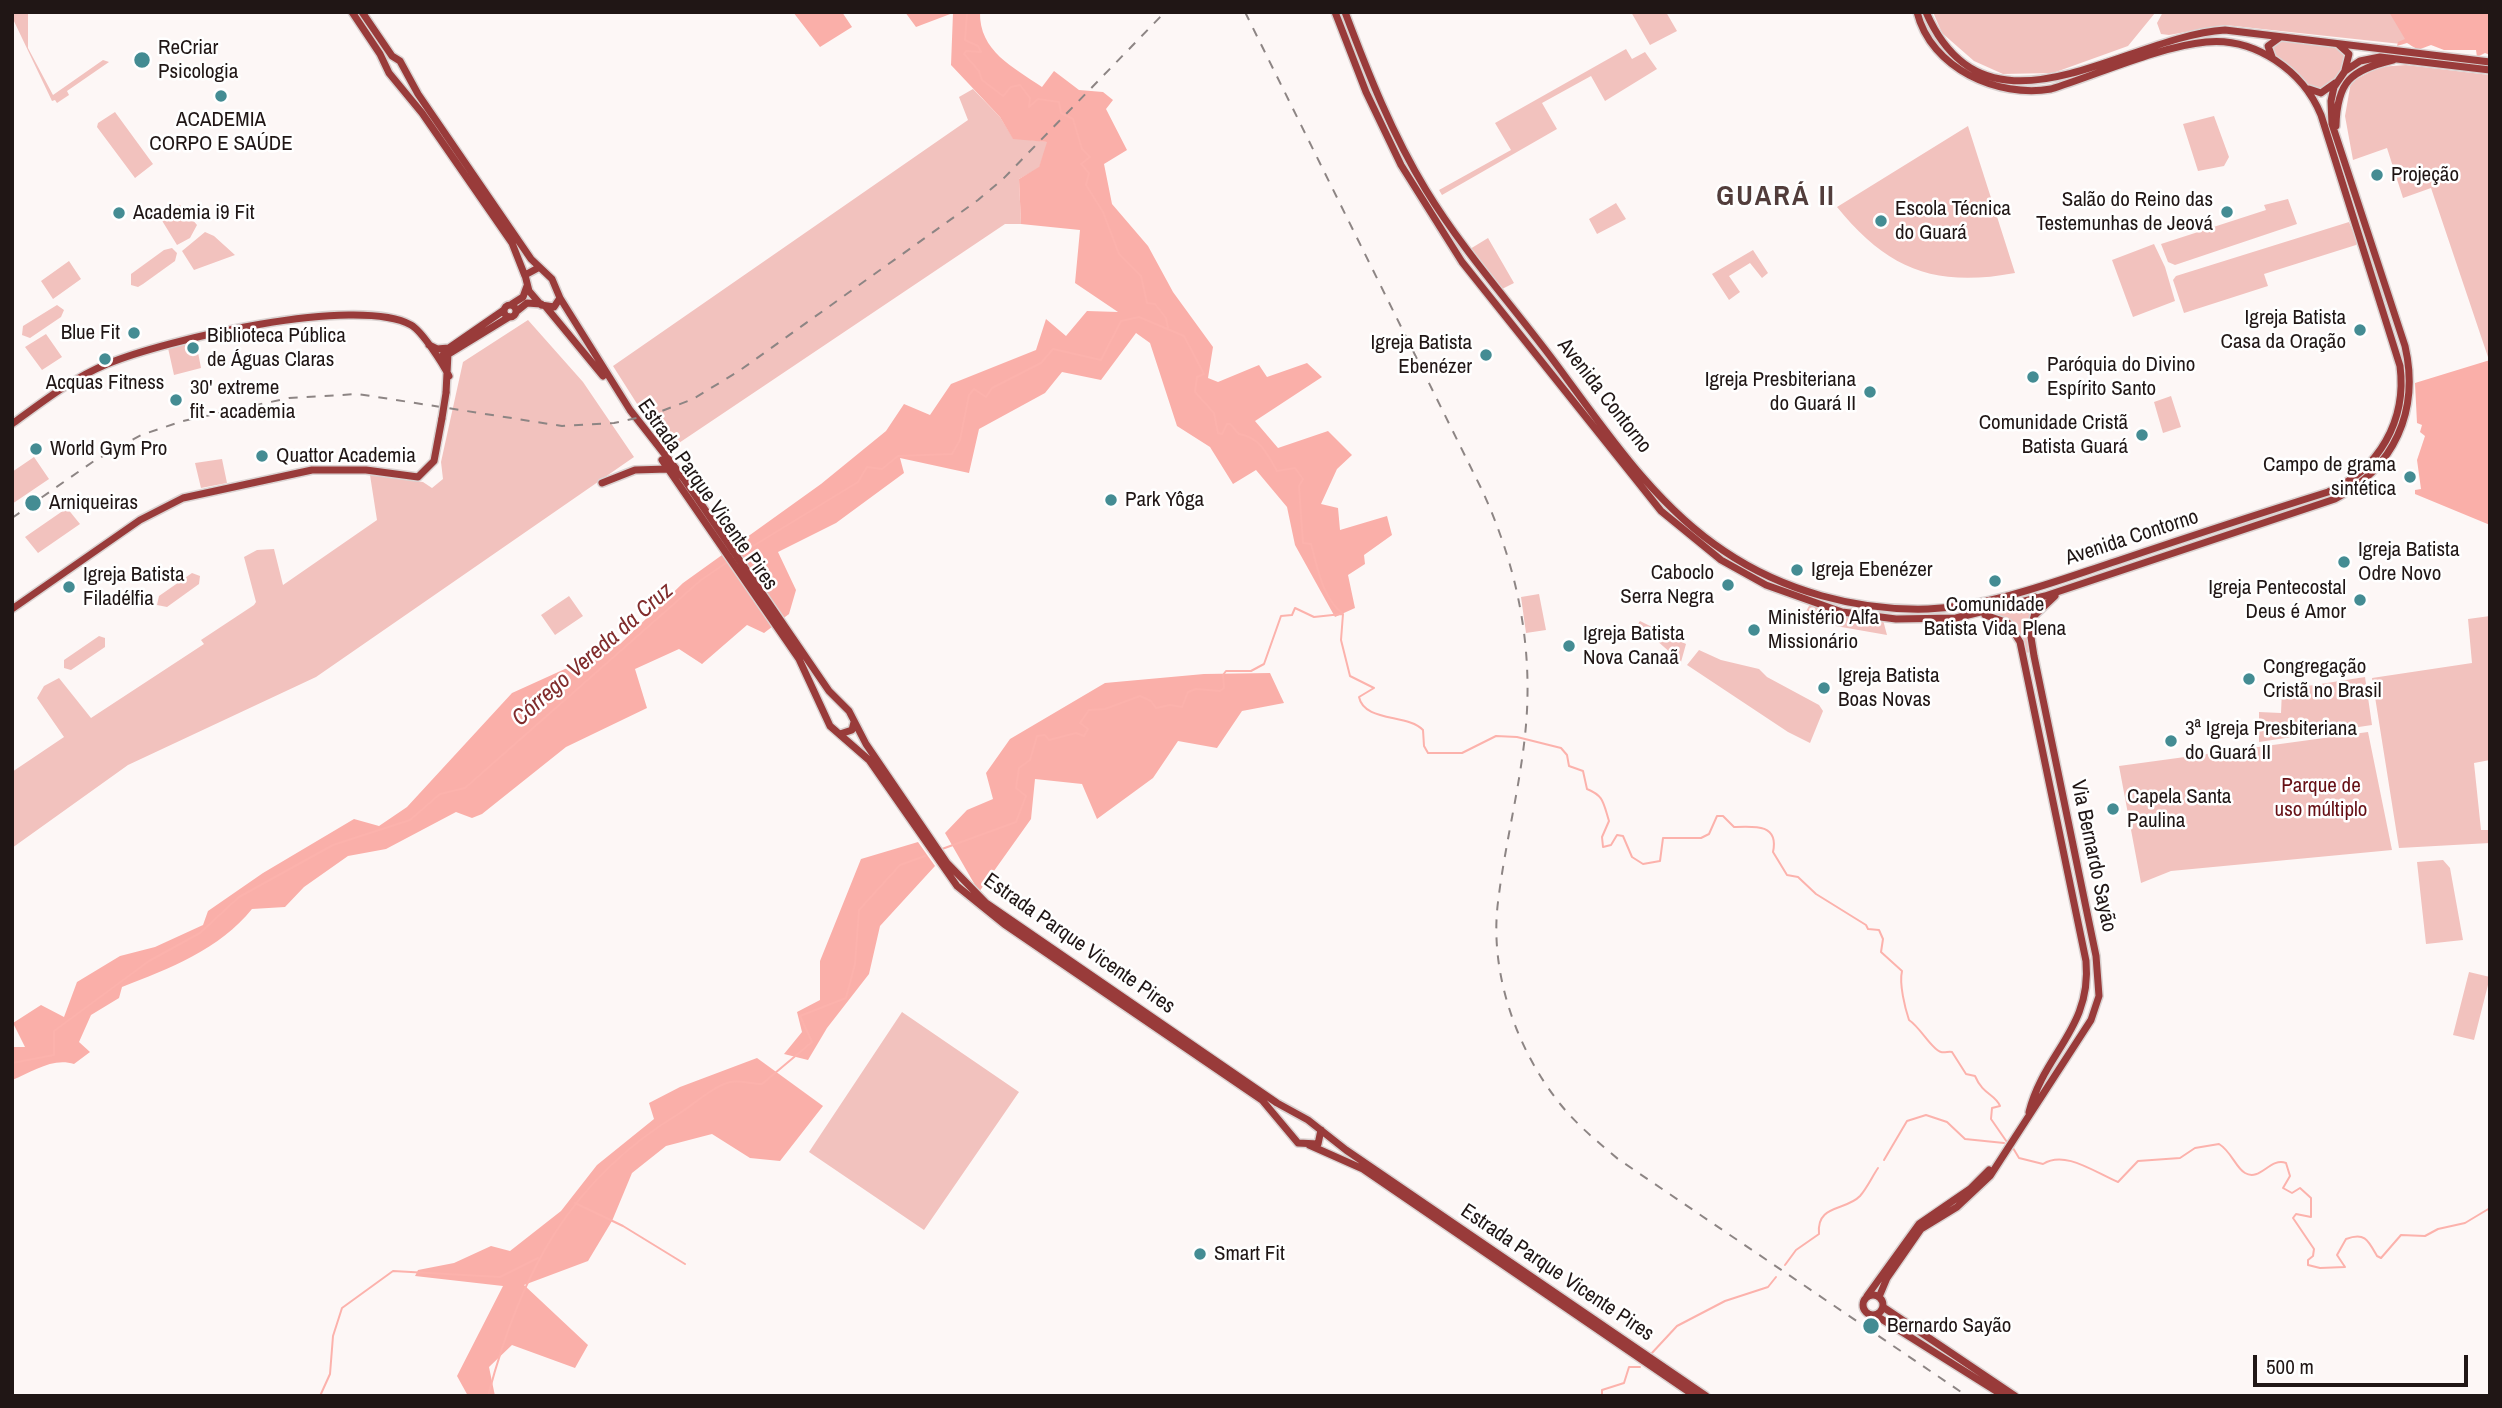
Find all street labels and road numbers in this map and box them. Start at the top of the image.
street label: Avenida Contorno [1551,334,1657,458]
street label: Estrada Parque Vicente Pires [631,395,783,595]
street label: Avenida Contorno [2062,505,2202,571]
street label: Via Bernardo Sayão [2065,778,2121,934]
street label: Estrada Parque Vicente Pires [979,868,1179,1020]
street label: Estrada Parque Vicente Pires [1456,1199,1658,1347]

